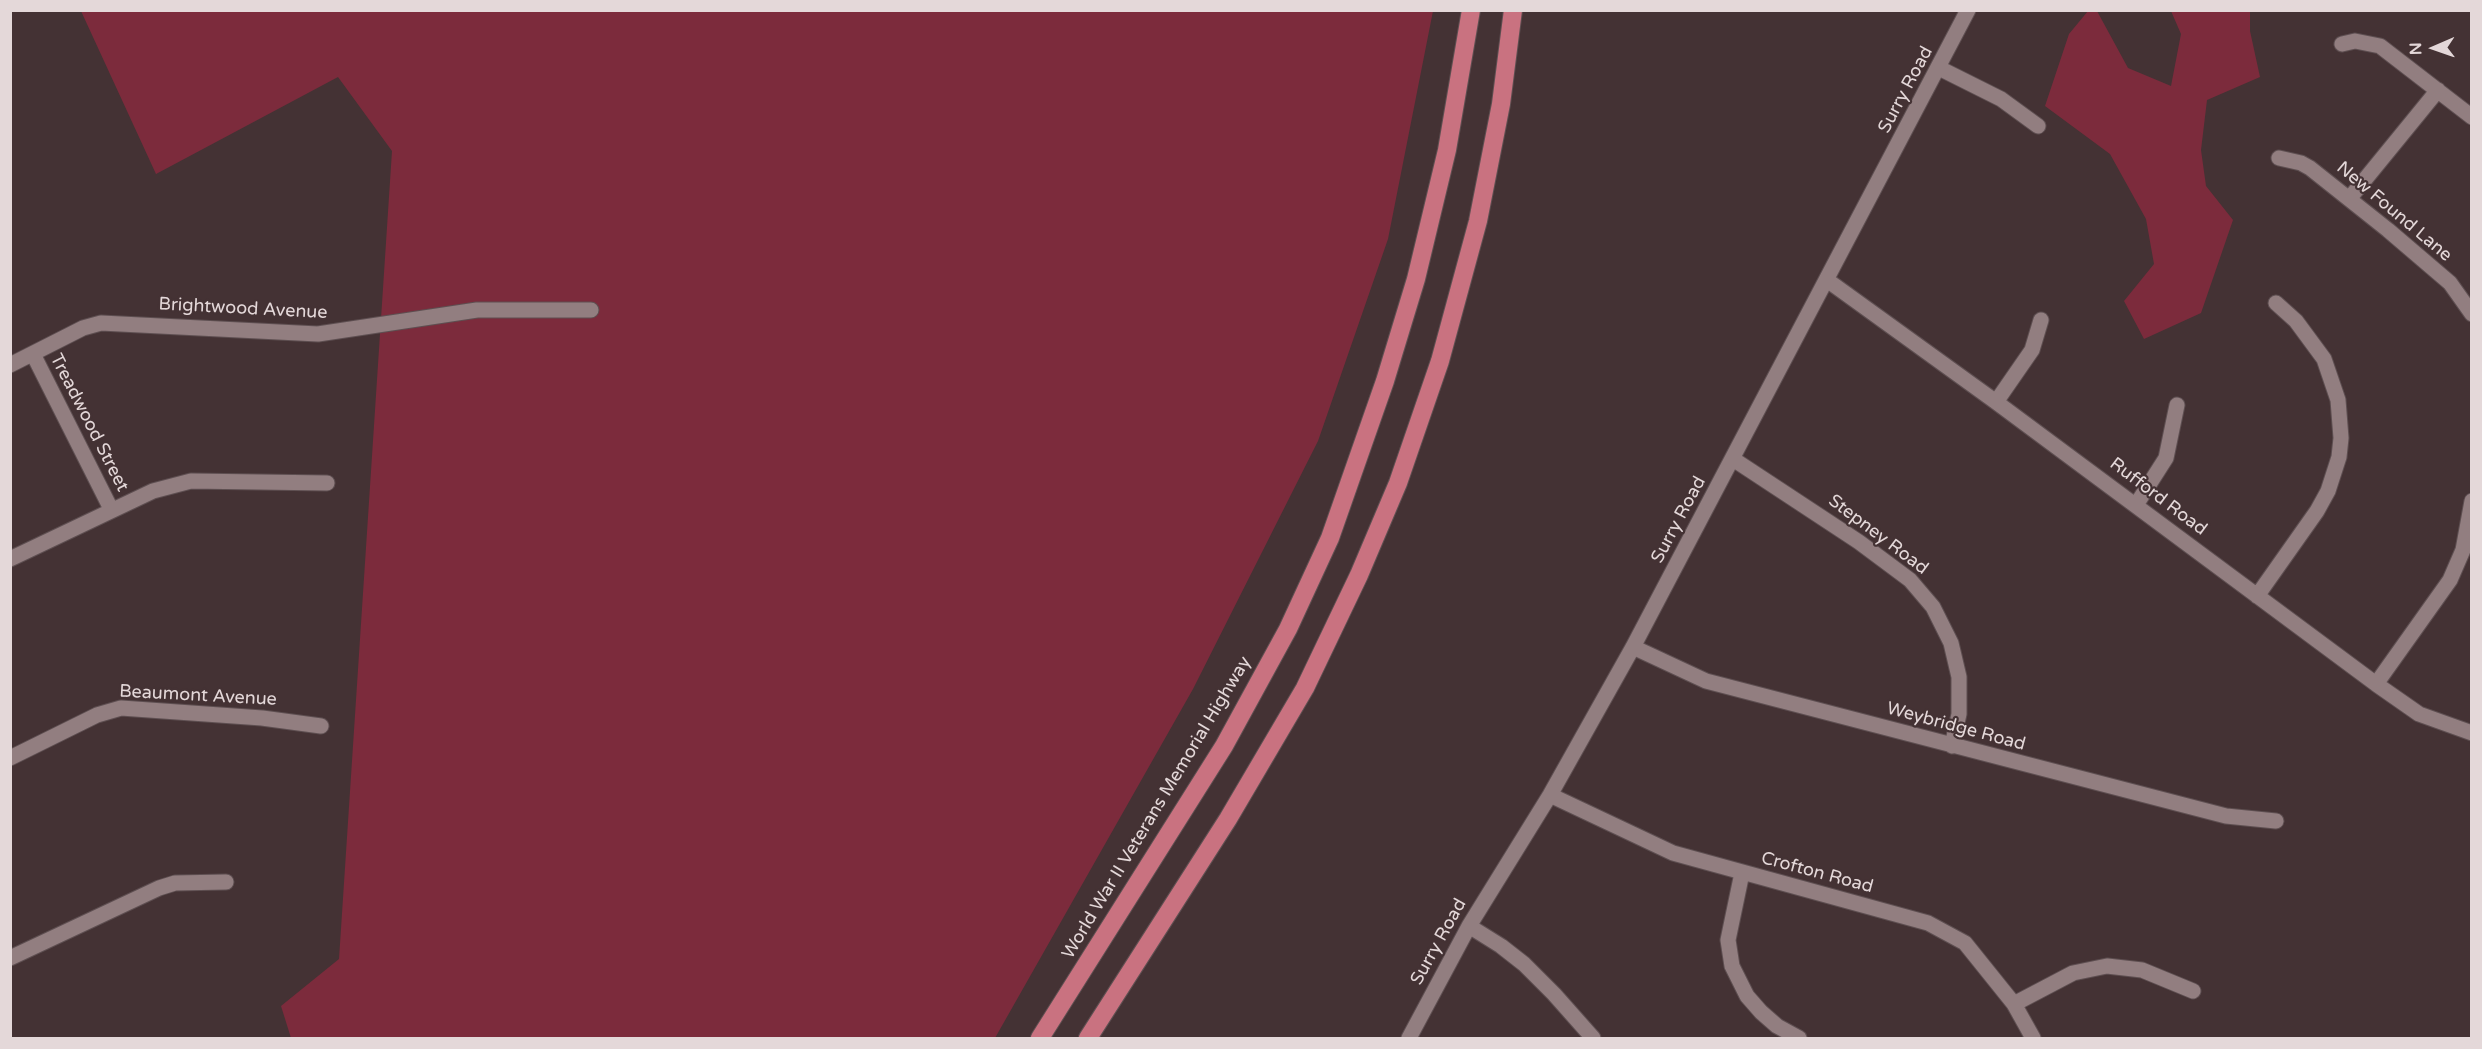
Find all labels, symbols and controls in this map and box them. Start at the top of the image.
north arrow [2404,18,2464,78]
text: N [2406,42,2426,55]
street label: Surry Road [1874,43,1938,137]
street label: New Found Lane [2332,157,2456,267]
street label: Brightwood Avenue [158,294,328,324]
street label: Treadwood Street [45,351,133,495]
street label: Rufford Road [2105,453,2211,541]
street label: Surry Road [1647,473,1711,567]
street label: Stepney Road [1824,490,1932,580]
street label: World War II Veterans Memorial Highway [1058,653,1256,963]
street label: Beaumont Avenue [119,681,277,711]
street label: Weybridge Road [1884,698,2028,756]
street label: Crofton Road [1759,848,1875,898]
street label: Surry Road [1406,895,1472,989]

